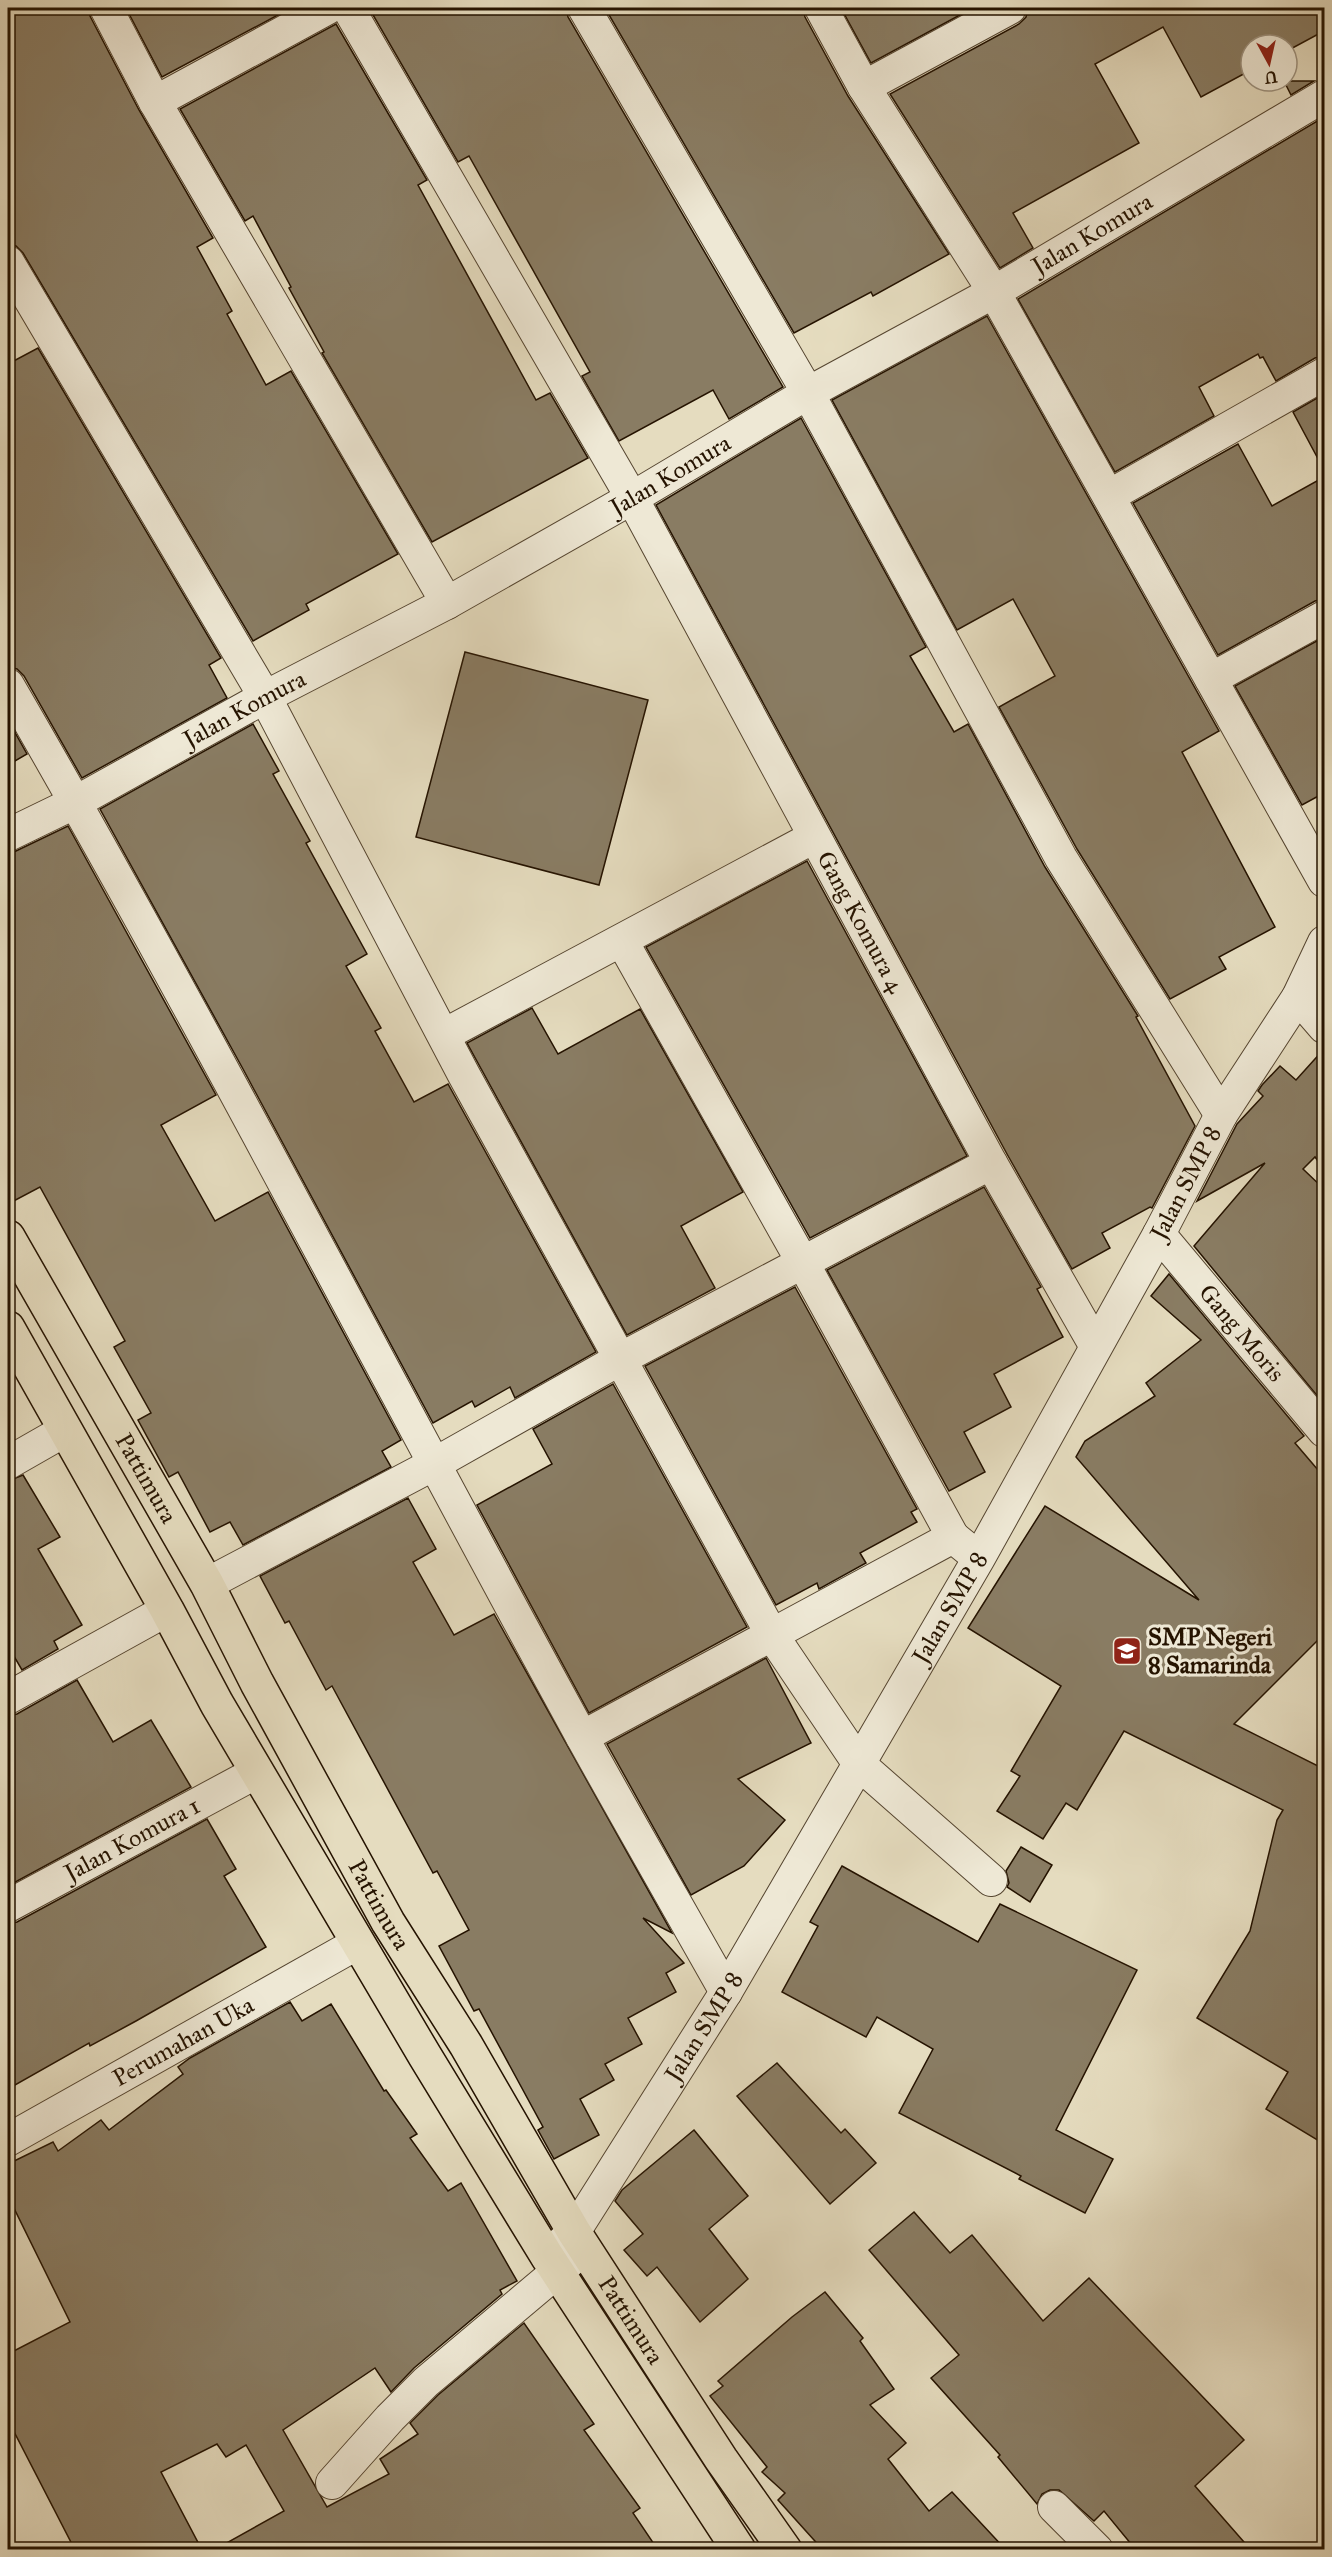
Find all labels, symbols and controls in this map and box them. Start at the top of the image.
north arrow [1239,33,1299,93]
text: U [1263,67,1279,88]
street label: Jalan Komura [1024,186,1158,283]
street label: Jalan Komura [602,427,737,524]
street label: Jalan Komura [175,663,311,756]
street label: Gang Komura 4 [810,846,911,998]
street label: Jalan SMP 8 [1142,1121,1228,1247]
street label: Gang Moris [1192,1278,1291,1388]
street label: Pattimura [109,1428,184,1529]
street label: Jalan SMP 8 [904,1546,994,1672]
place label: SMP Negeri 8 Samarinda [1148,1622,1273,1680]
school or university icon: SMP Negeri 8 Samarinda [1111,1635,1143,1667]
street label: Jalan Komura 1 [57,1791,205,1889]
street label: Pattimura [342,1854,417,1956]
street label: Jalan SMP 8 [656,1966,750,2090]
street label: Perumahan Uka [107,1989,260,2093]
street label: Pattimura [592,2270,671,2371]

